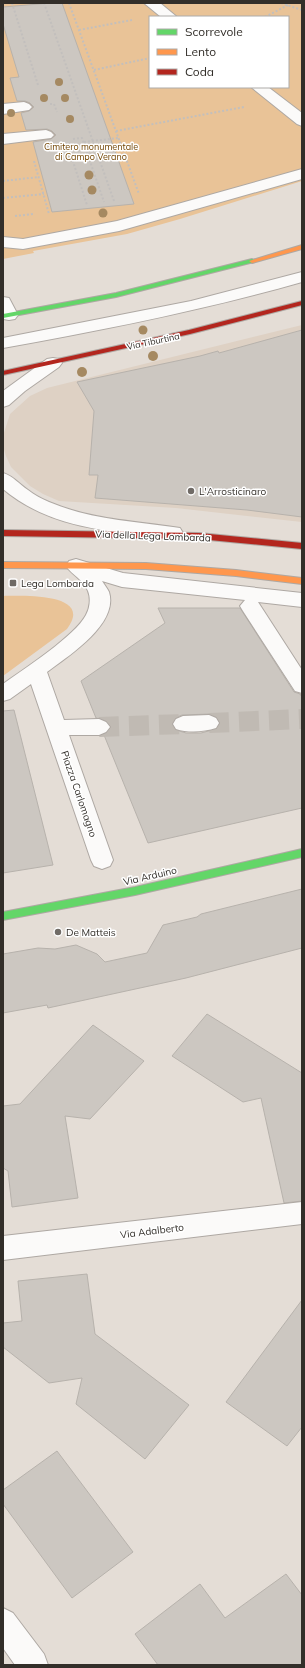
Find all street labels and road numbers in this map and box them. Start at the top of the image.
street label: Via Tiburtina [126,330,180,352]
street label: Via della Lega Lombarda [95,527,211,545]
street label: Piazza Carlomagno [58,749,100,839]
street label: Via Arduino [122,863,178,888]
street label: Via Adalberto [119,1221,185,1241]

